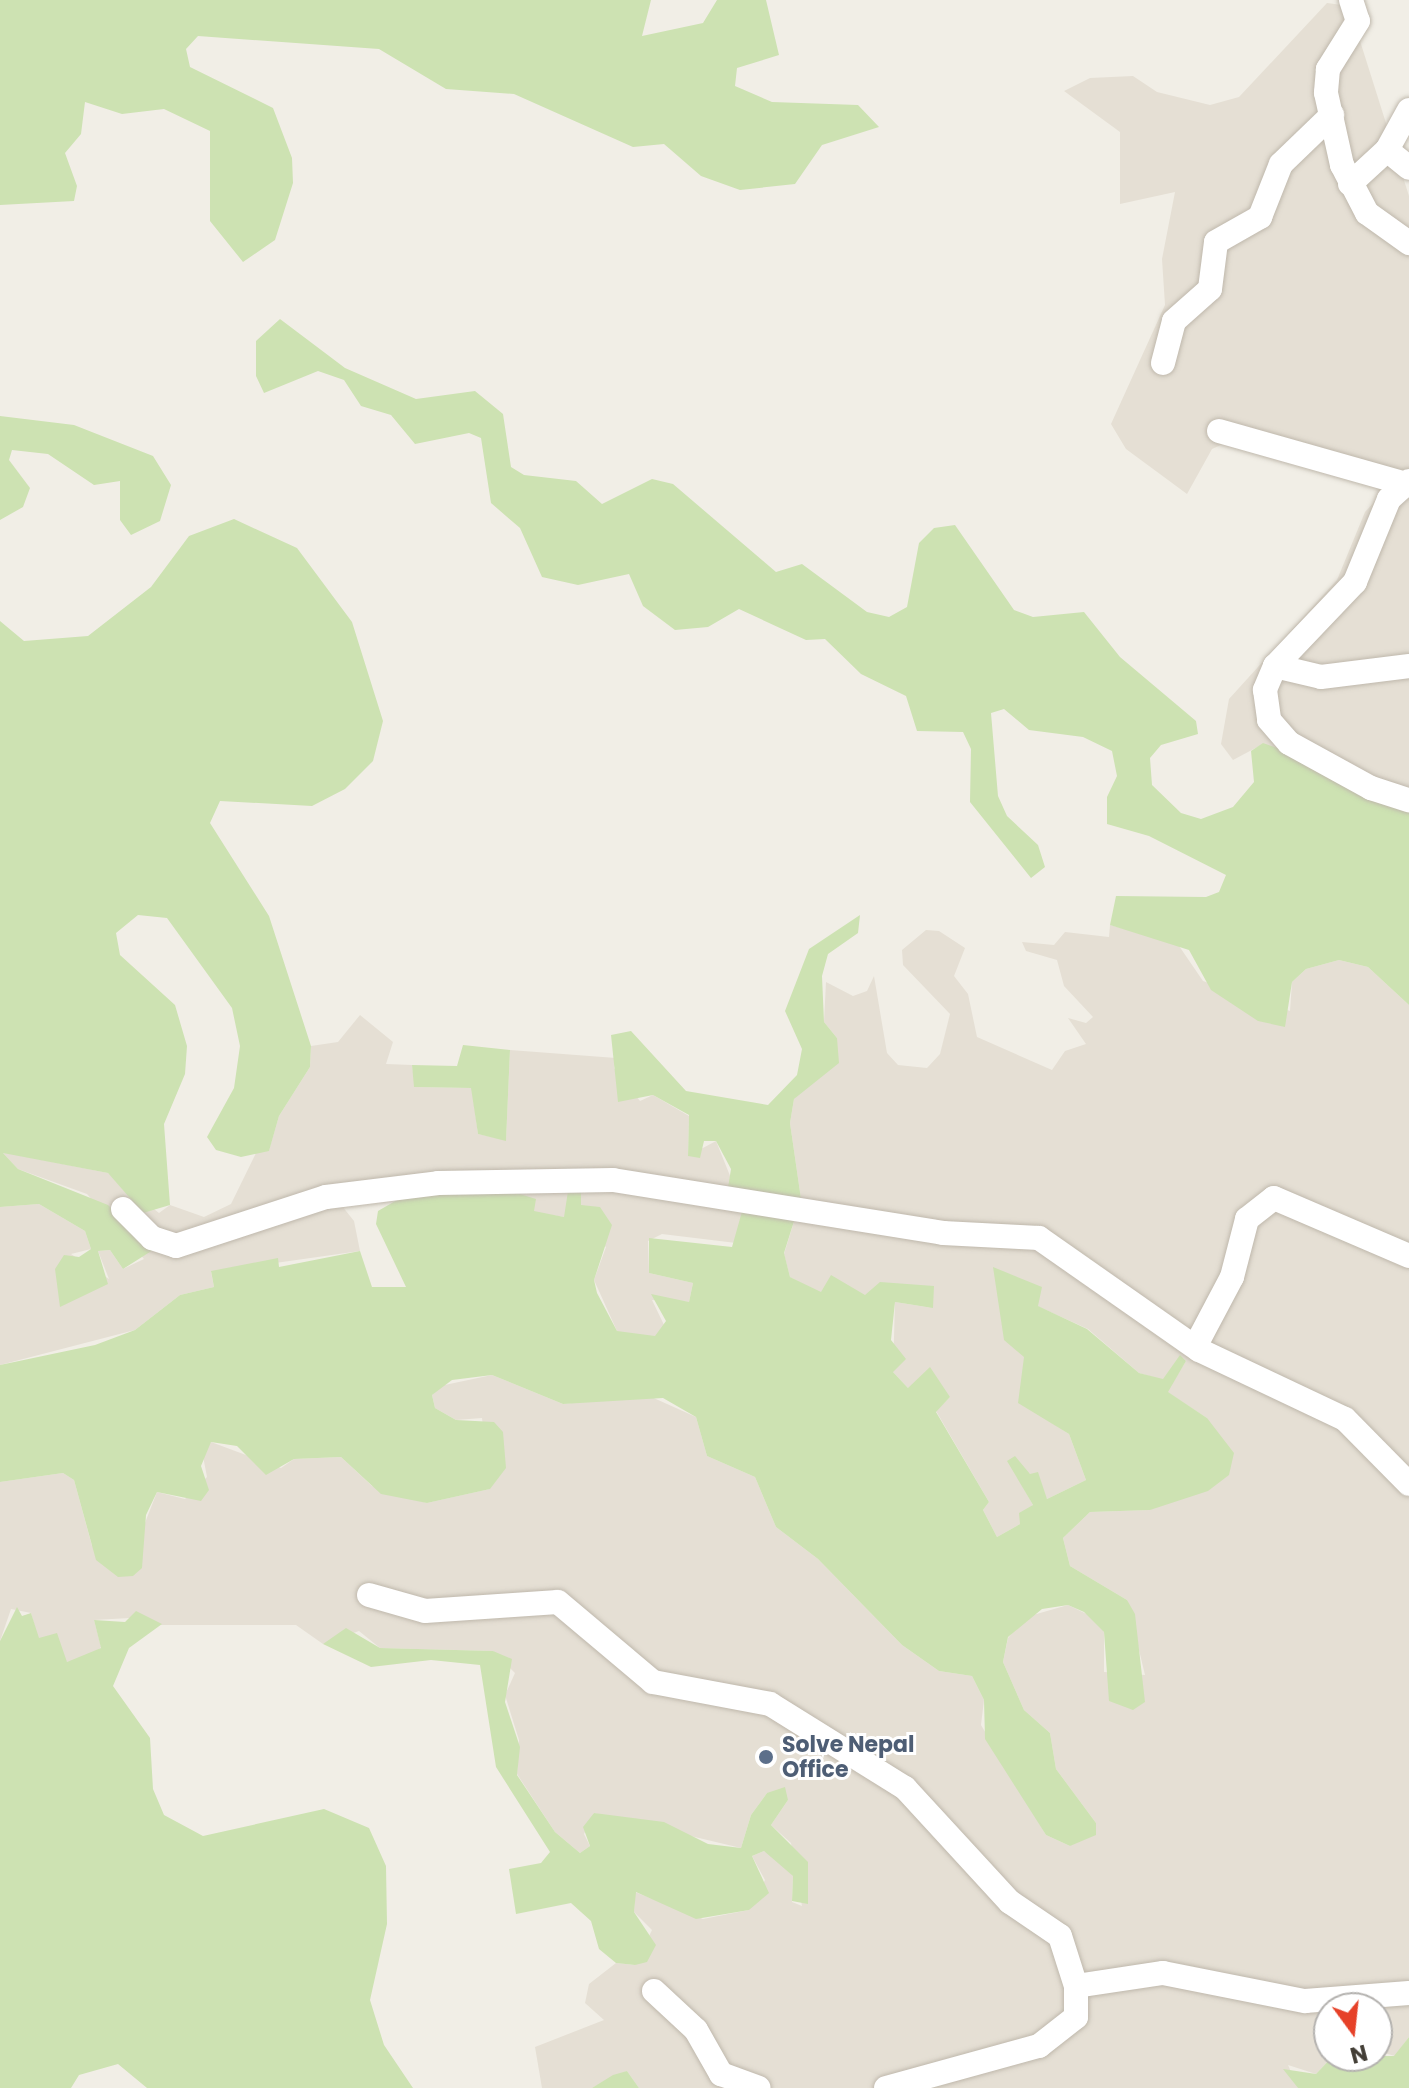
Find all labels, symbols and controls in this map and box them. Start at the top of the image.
place label: Solve Nepal Office [782,1731,914,1782]
marker: Solve Nepal Office [757,1748,775,1766]
north arrow [1313,1992,1393,2072]
text: N [1347,2037,1371,2071]

